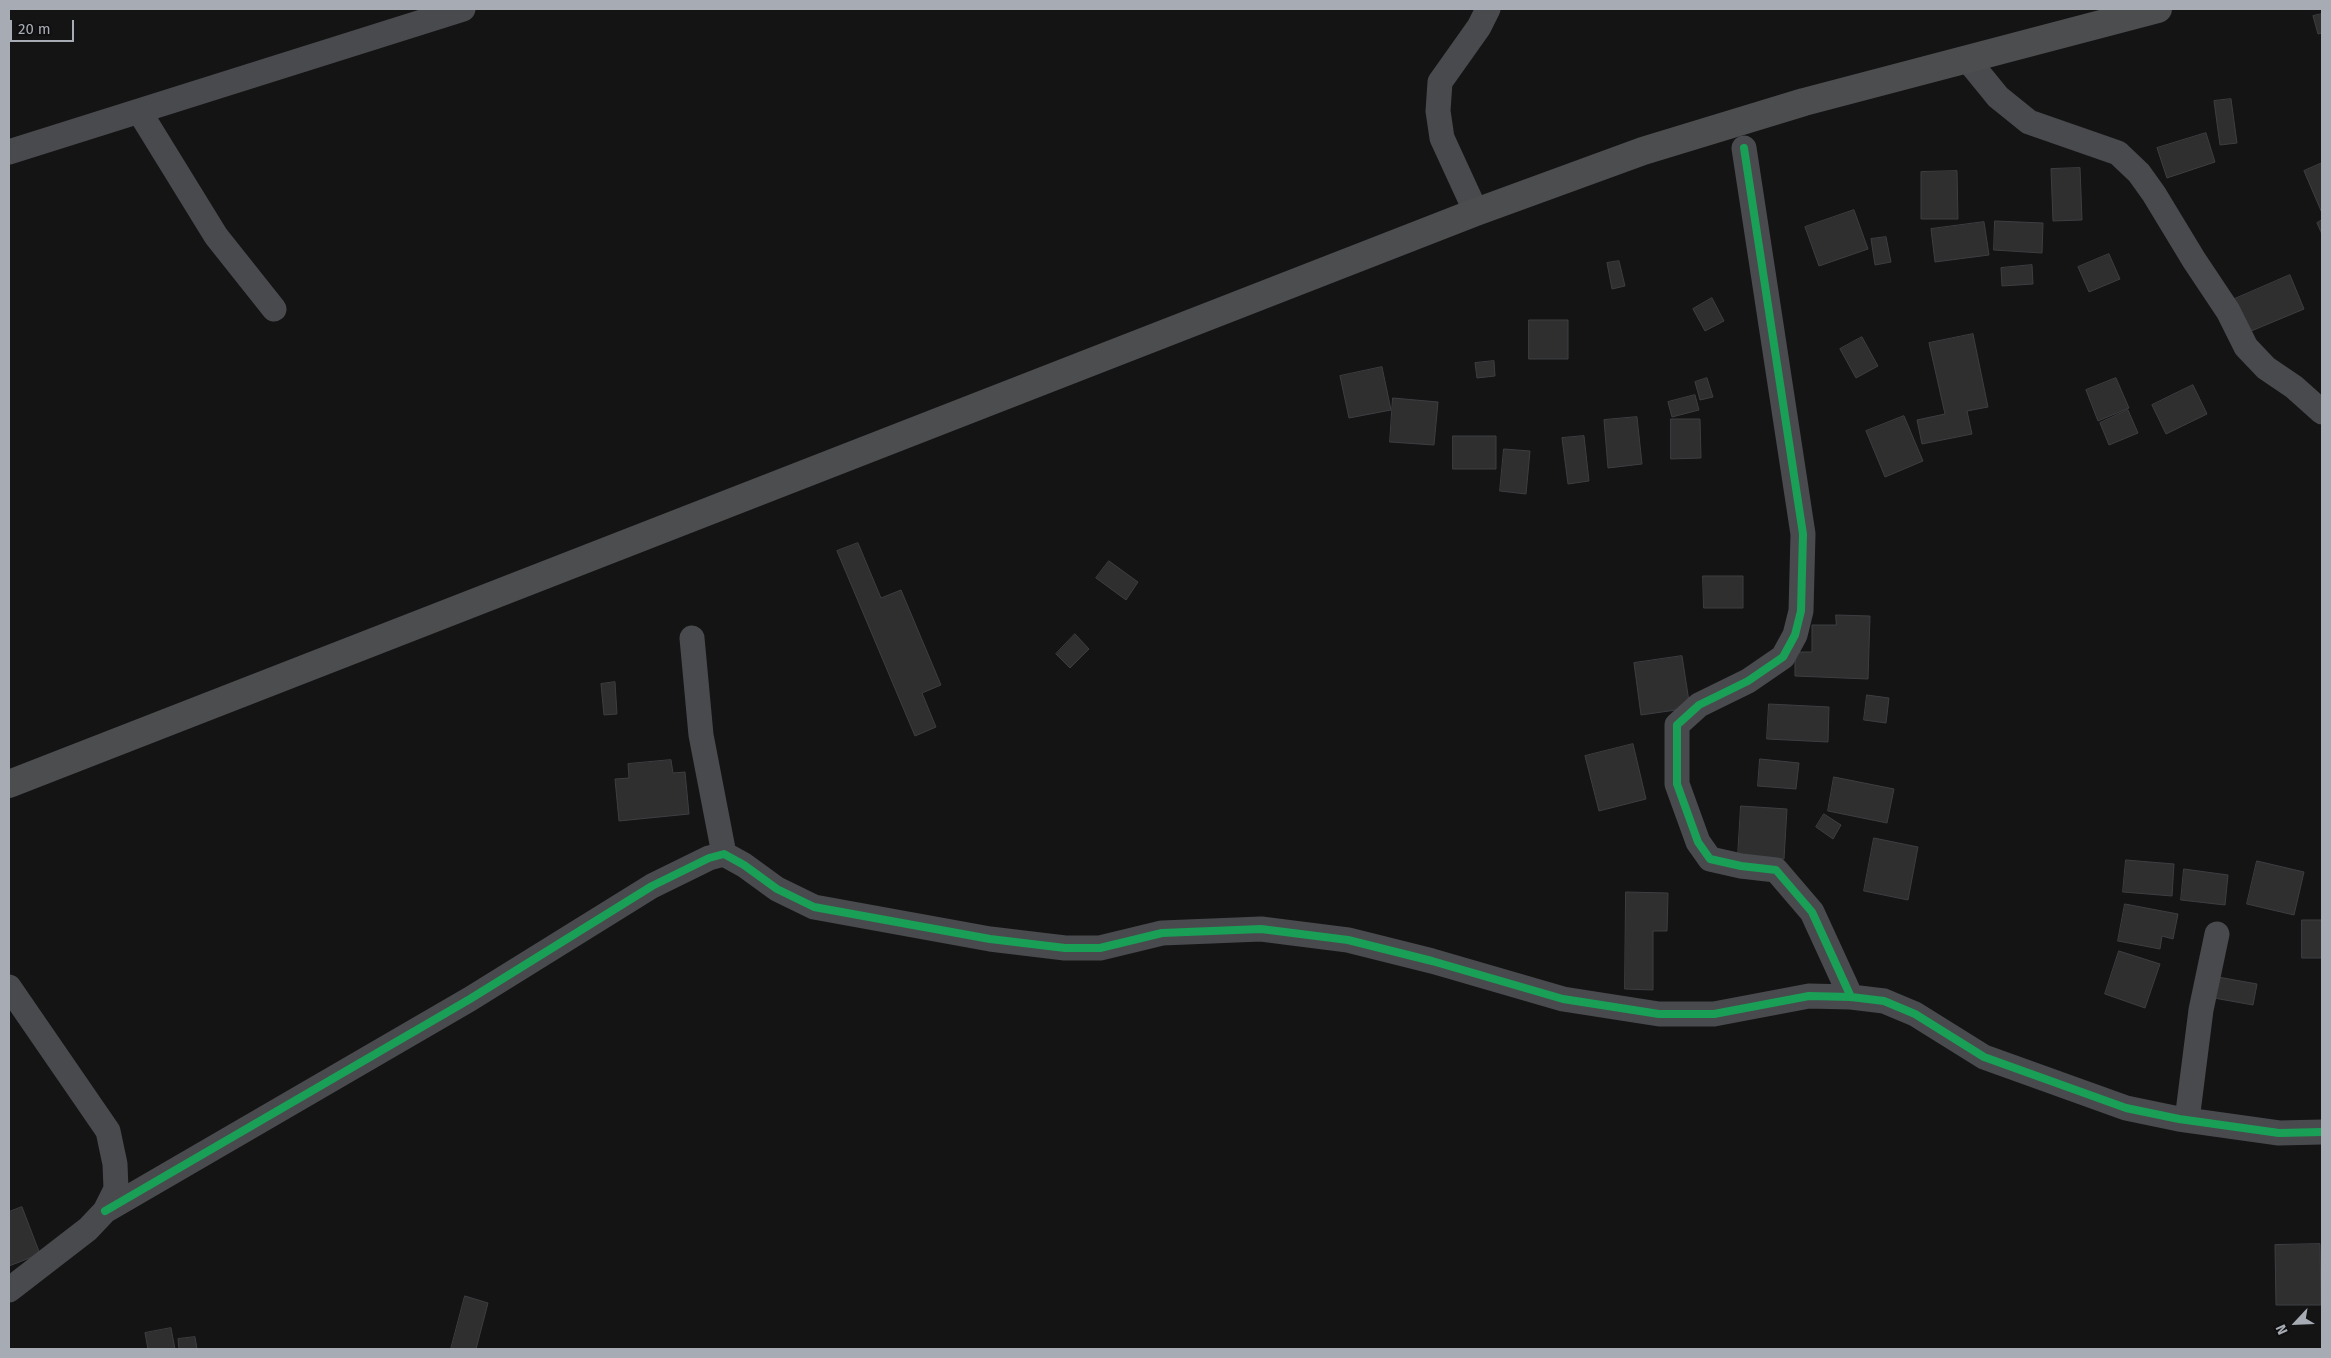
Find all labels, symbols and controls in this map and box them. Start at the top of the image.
scale bar [12,10,76,42]
text: 20 m [18,20,51,38]
north arrow [2271,1298,2321,1348]
text: N [2272,1322,2292,1337]

